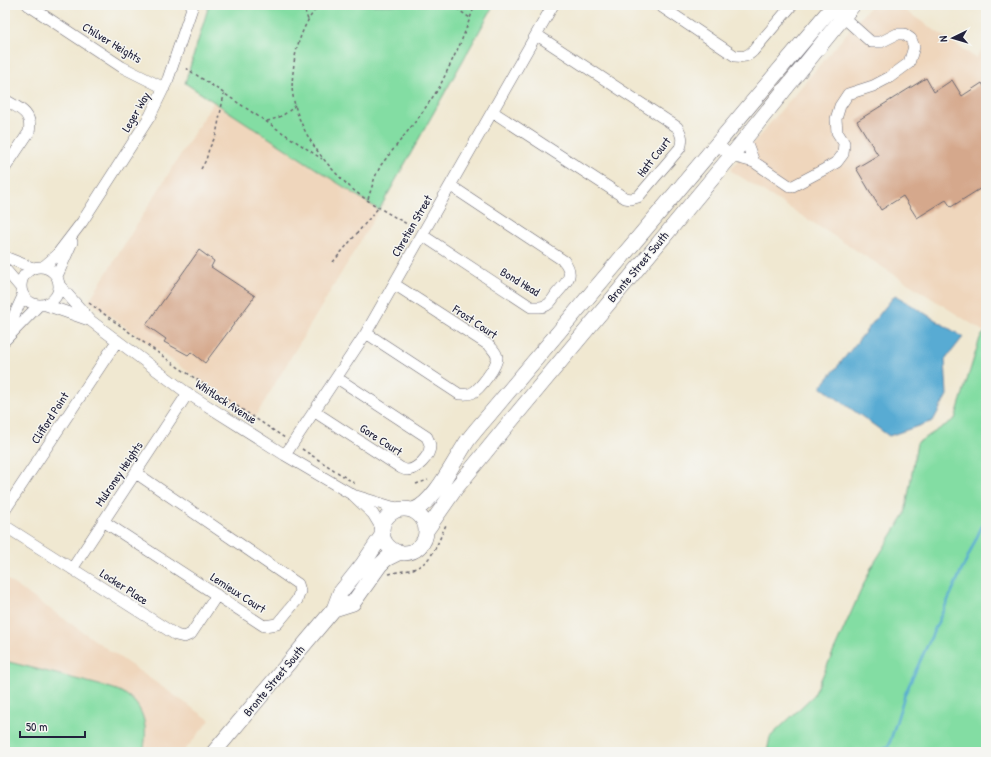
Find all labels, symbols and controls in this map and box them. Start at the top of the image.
street label: Chilver Heights [79,18,146,67]
north arrow [933,18,973,58]
text: N [936,35,950,42]
street label: Leger Way [117,88,154,135]
street label: Hatt Court [633,133,675,180]
street label: Chretien Street [387,191,437,260]
street label: Bronte Street South [603,228,672,306]
street label: Bond Head [497,263,544,300]
street label: Frost Court [449,300,502,343]
street label: Whitlock Avenue [192,375,260,428]
street label: Clifford Point [27,388,73,447]
street label: Gore Court [357,419,407,460]
street label: Mulroney Heights [91,438,147,509]
street label: Locker Place [97,565,152,609]
street label: Lemieux Court [207,568,270,617]
street label: Bronte Street South [239,642,308,720]
scale bar [20,713,85,739]
text: 50 m [26,718,47,735]

